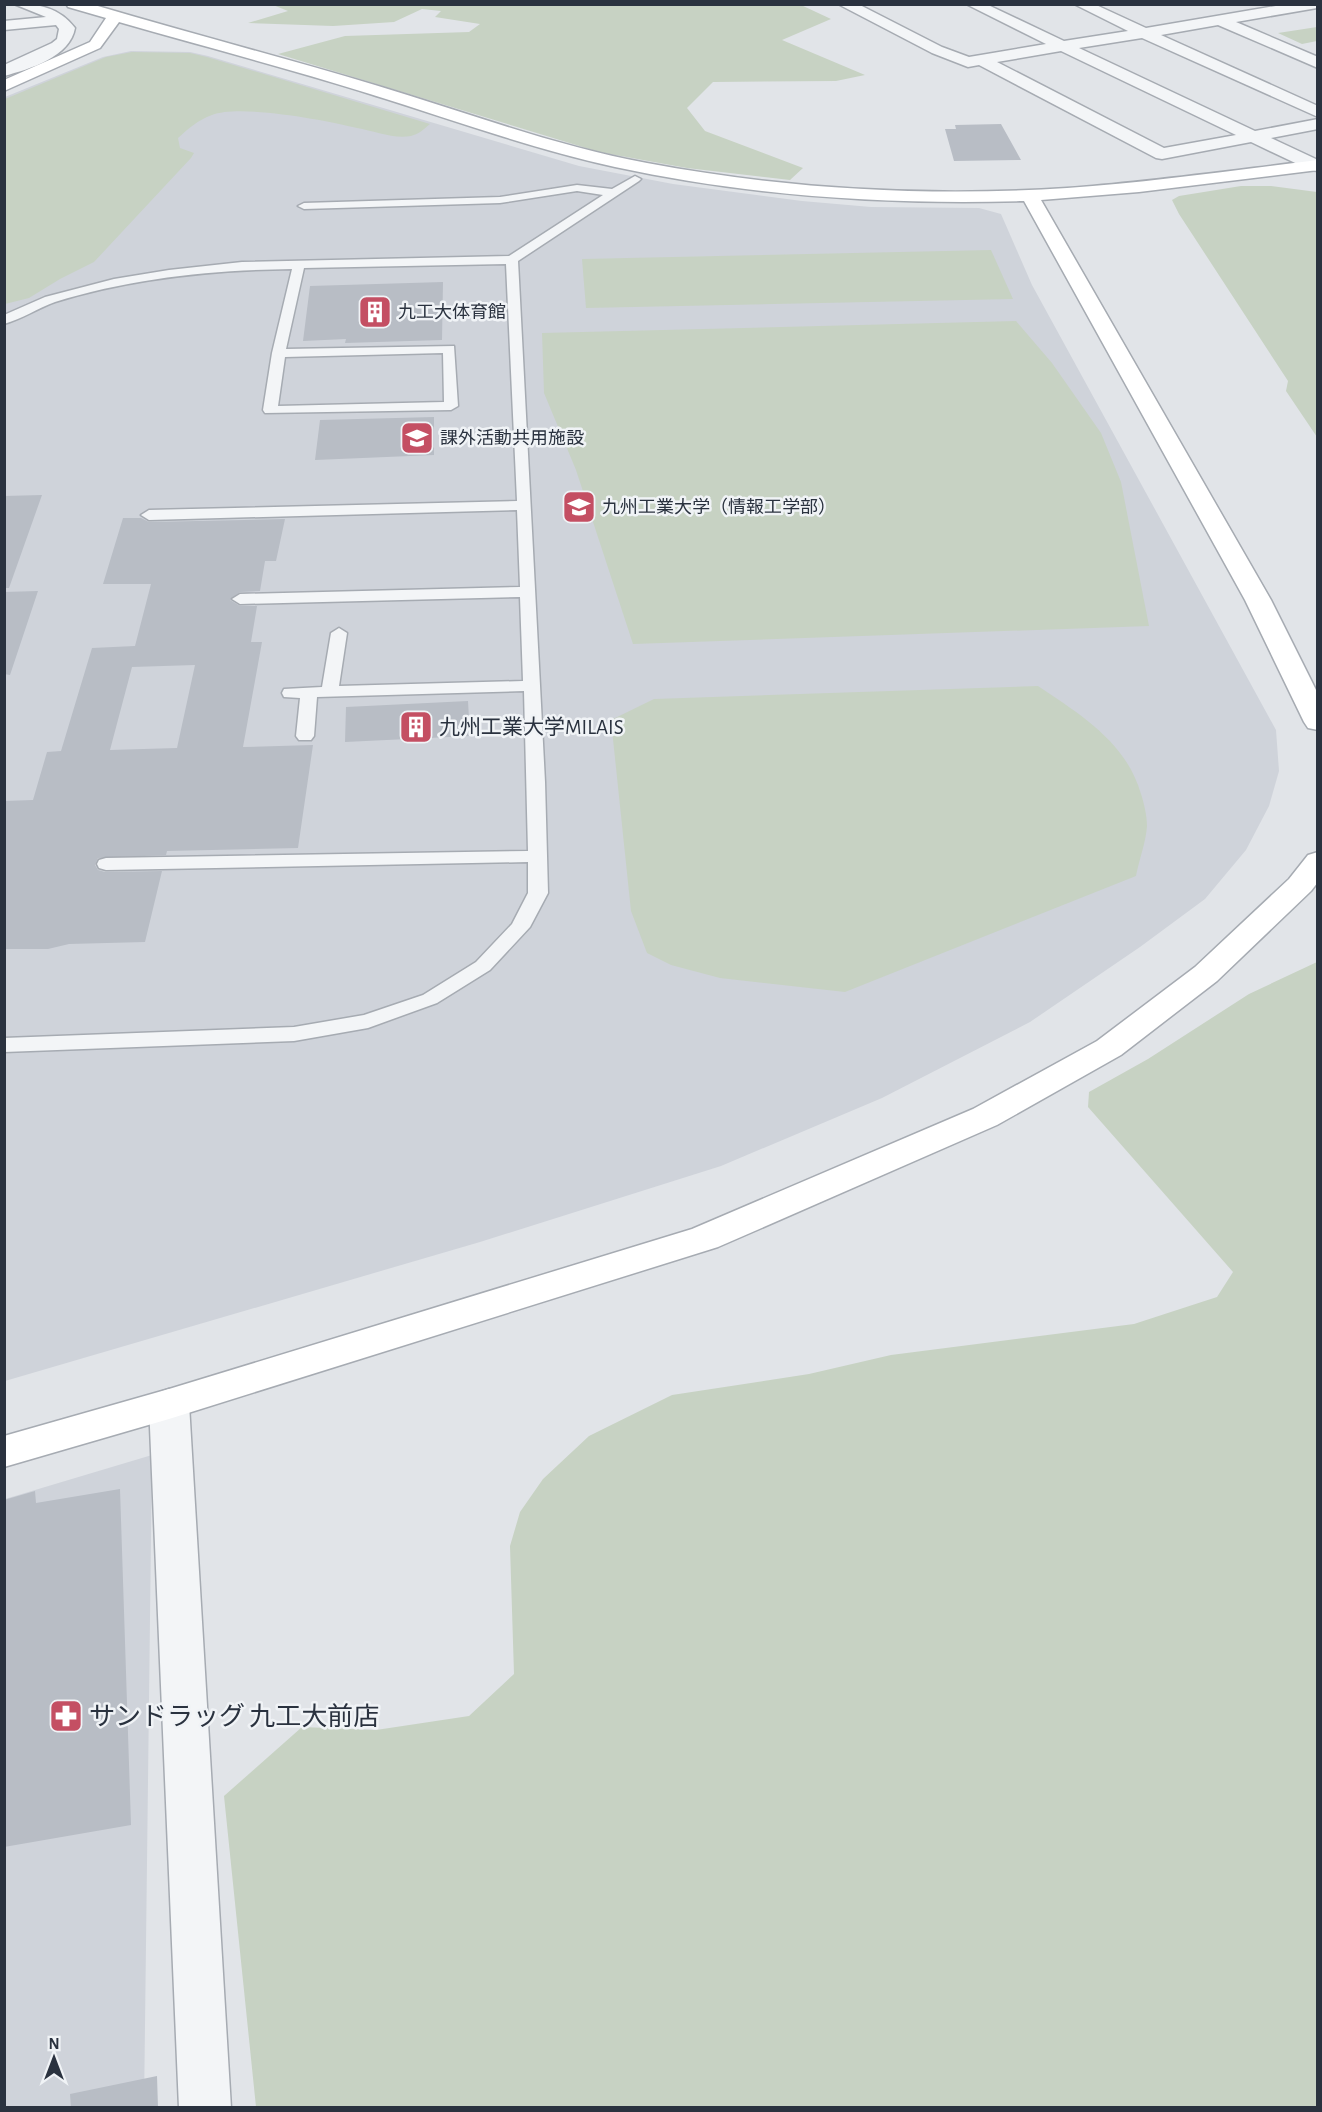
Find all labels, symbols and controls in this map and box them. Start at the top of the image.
building icon: 九工大体育館 [357,294,393,330]
place label: 九工大体育館 [398,303,506,322]
school or university icon: 課外活動共用施設 [399,420,435,456]
place label: 課外活動共用施設 [440,428,584,448]
school or university icon: 九州工業大学（情報工学部） [561,489,597,525]
place label: 九州工業大学（情報工学部） [602,497,836,517]
building icon: 九州工業大学MILAIS [398,709,434,745]
place label: 九州工業大学MILAIS [439,716,624,738]
pharmacy icon: サンドラッグ 九工大前店 [48,1698,84,1734]
place label: サンドラッグ 九工大前店 [89,1702,379,1730]
north arrow [24,2028,84,2088]
text: N [48,2036,60,2052]

